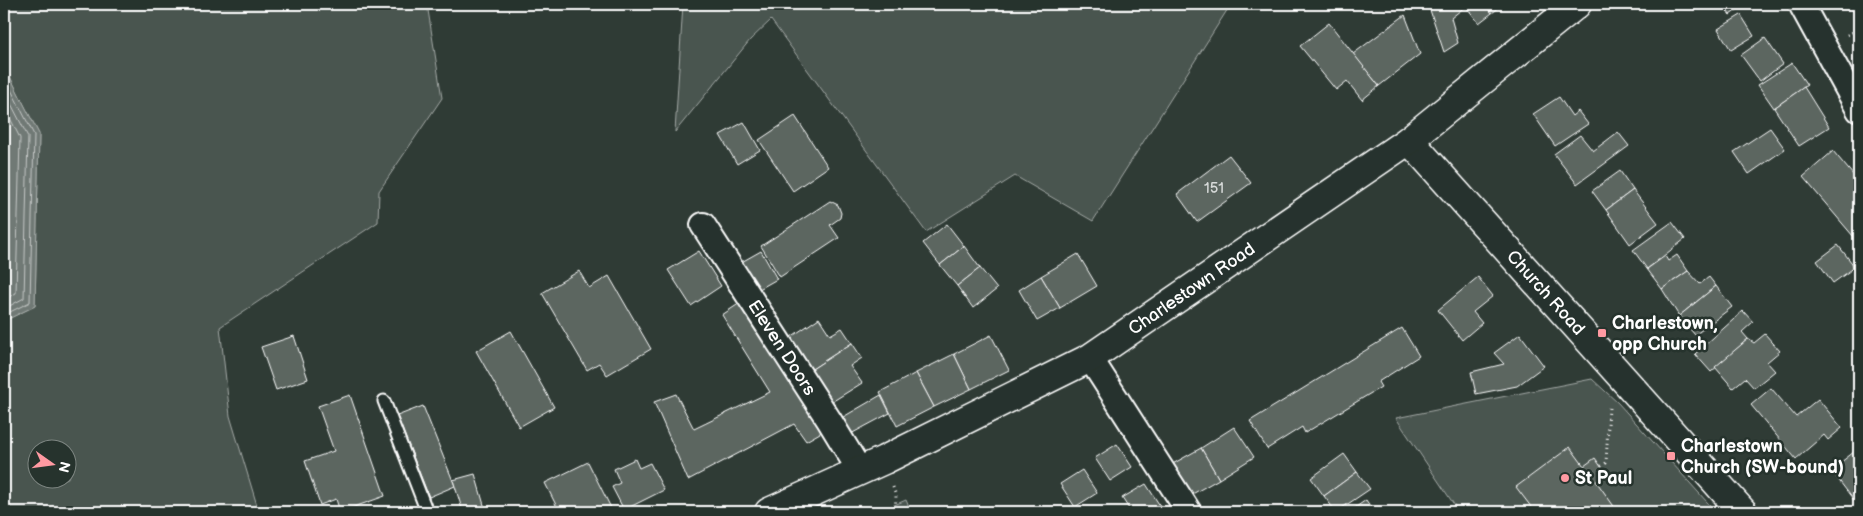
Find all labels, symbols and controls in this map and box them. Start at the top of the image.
house number: 151 [1204,179,1224,198]
street label: Charlestown Road [1124,238,1259,340]
street label: Church Road [1502,246,1589,340]
street label: Eleven Doors [743,296,820,400]
place label: Charlestown, opp Church [1612,313,1718,355]
marker: Charlestown, opp Church [1596,327,1608,339]
place label: Charlestown Church (SW-bound) [1681,436,1844,478]
north arrow [28,438,78,488]
marker: Charlestown Church (SW-bound) [1665,450,1677,462]
text: N [55,460,74,474]
place label: St Paul [1575,468,1632,489]
marker: St Paul [1559,472,1571,484]

